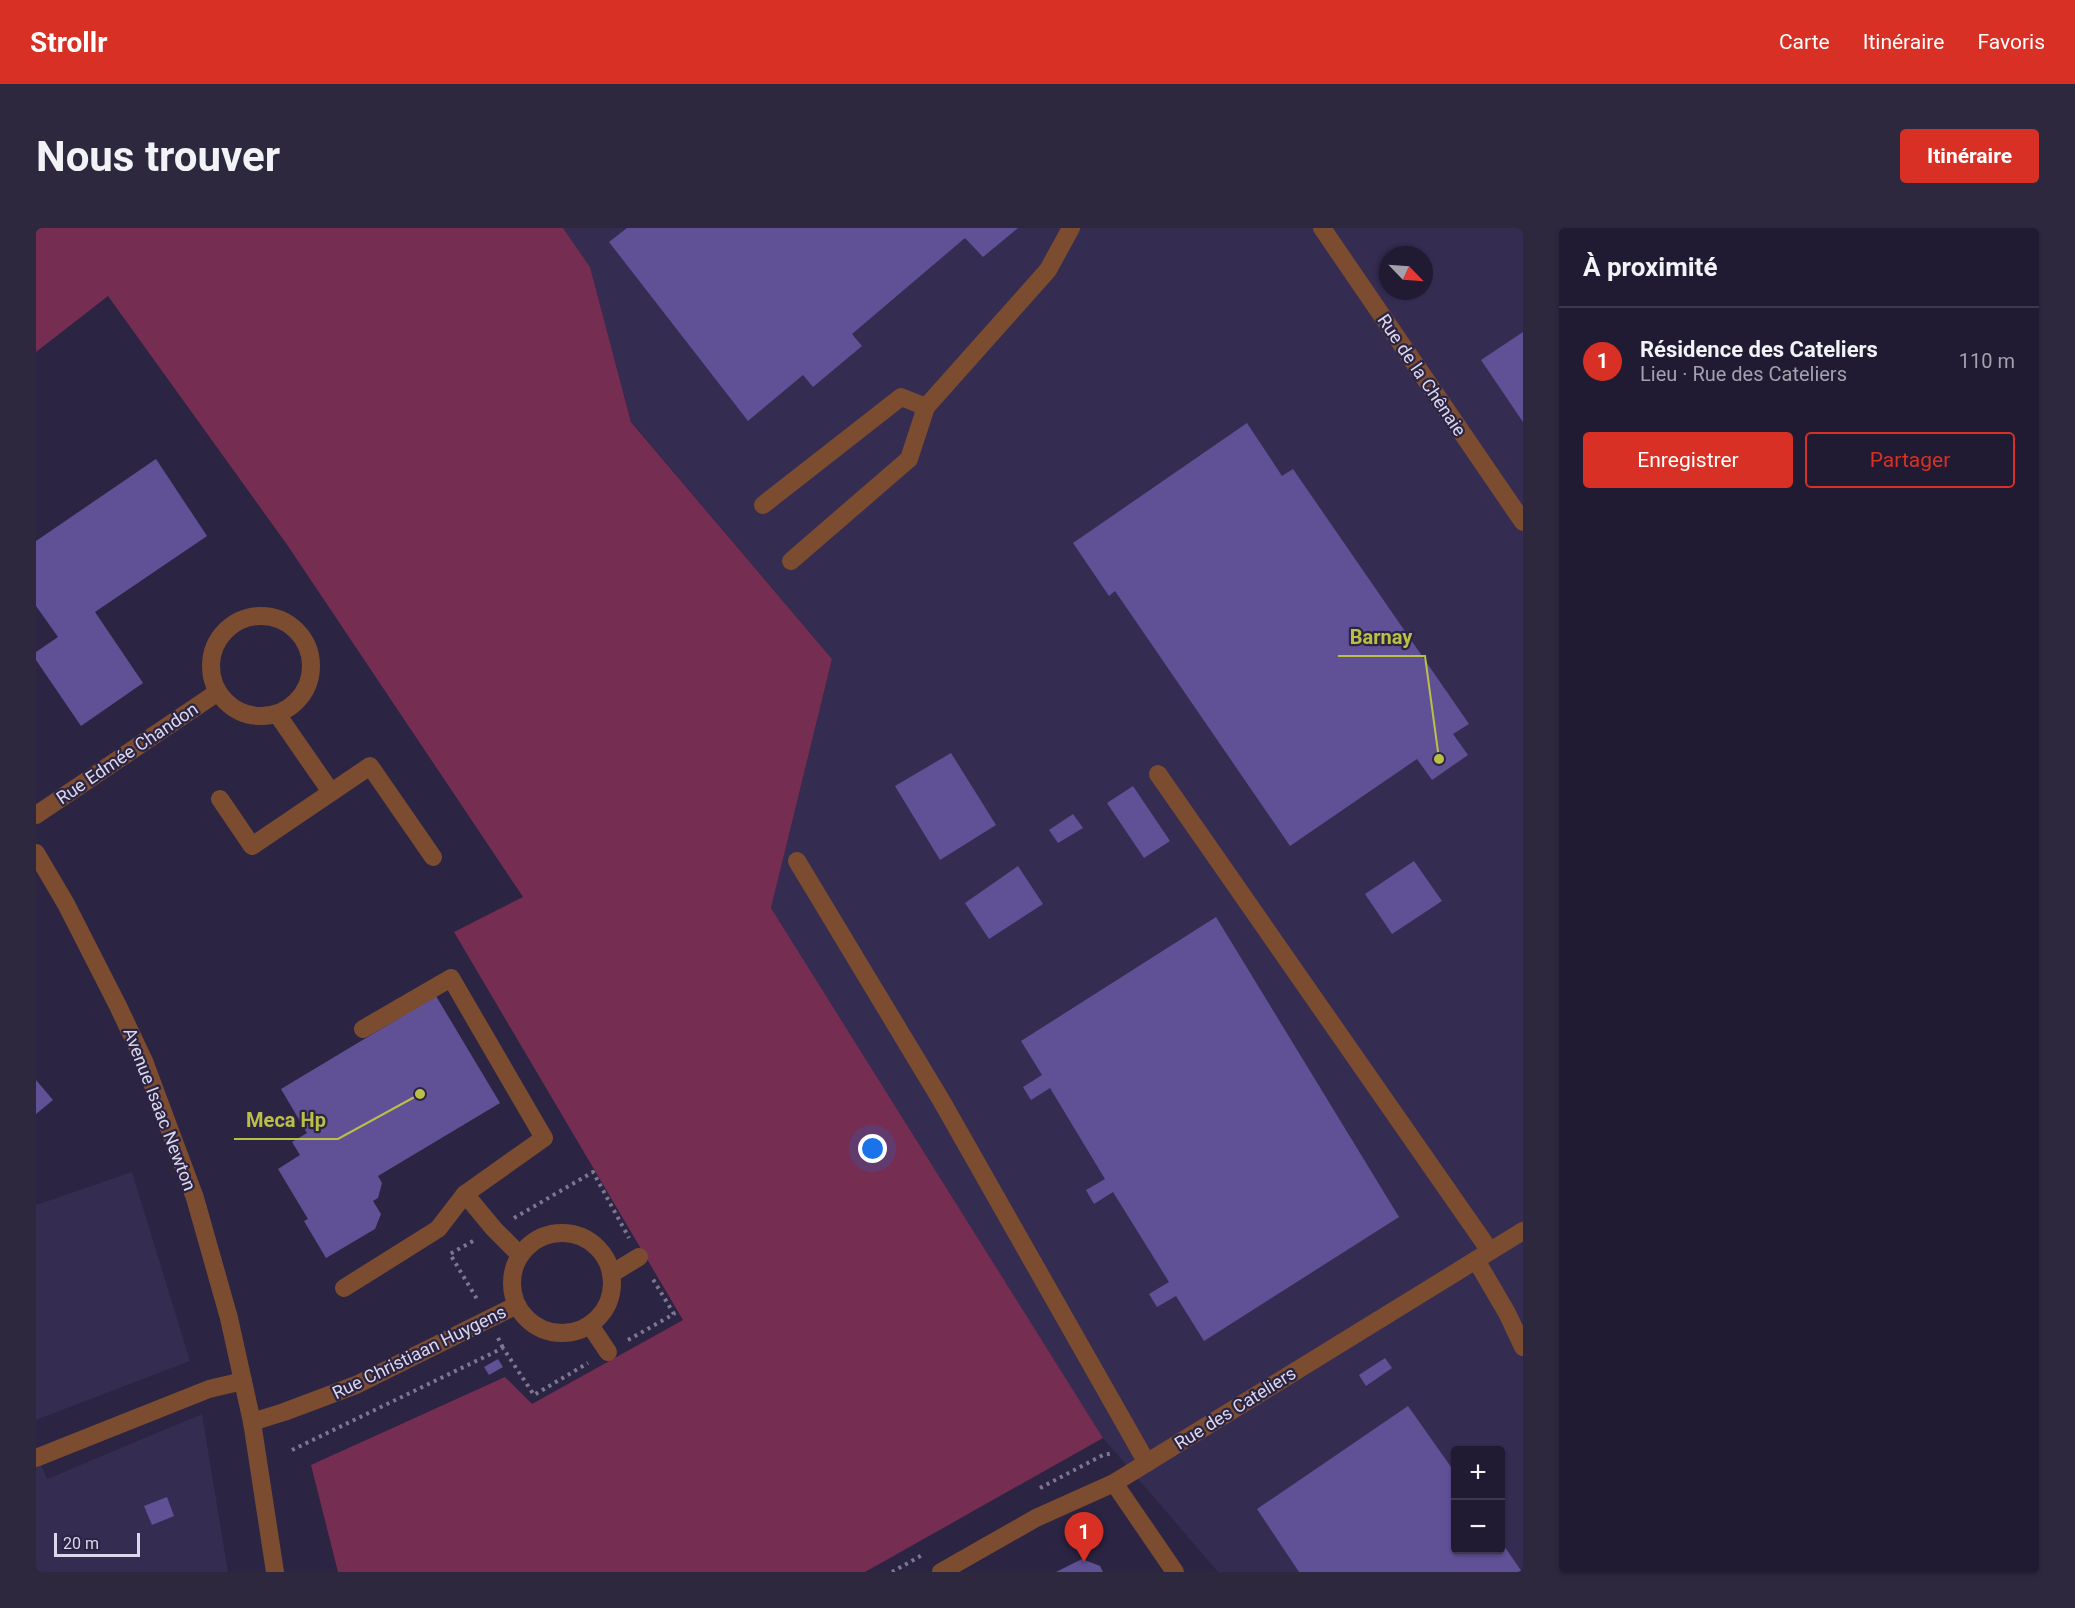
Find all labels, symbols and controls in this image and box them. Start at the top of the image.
text: Strollr [30,26,107,59]
text: Carte [1779,30,1830,54]
text: Itinéraire [1863,30,1944,54]
text: Favoris [1977,30,2045,54]
button: Itinéraire [1900,129,2039,183]
text: Nous trouver [36,132,280,181]
north arrow [1379,246,1433,300]
text: À proximité [1583,252,1717,282]
street label: Rue de la Chênaie [1373,310,1471,440]
text: Résidence des Cateliers [1640,337,1878,362]
text: 1 [1597,349,1608,373]
text: 110 m [1959,349,2015,373]
text: Lieu · Rue des Cateliers [1640,362,1847,386]
button: Enregistrer [1583,432,1793,488]
button: Partager [1805,432,2015,488]
callout: Barnay [1338,618,1425,656]
text: Barnay [1350,625,1413,649]
street label: Rue Edmée Chandon [52,698,202,808]
street label: Avenue Isaac Newton [119,1025,201,1193]
callout: Meca Hp [234,1101,338,1139]
text: Meca Hp [246,1108,326,1132]
your location [858,1134,887,1163]
street label: Rue Christiaan Huygens [329,1301,509,1403]
street label: Rue des Cateliers [1170,1362,1300,1454]
map controls [1451,1446,1505,1554]
button: + [1451,1446,1505,1500]
button: − [1451,1500,1505,1554]
pin: 1 [1064,1512,1104,1562]
scale bar [54,1530,140,1558]
text: 20 m [63,1534,99,1553]

